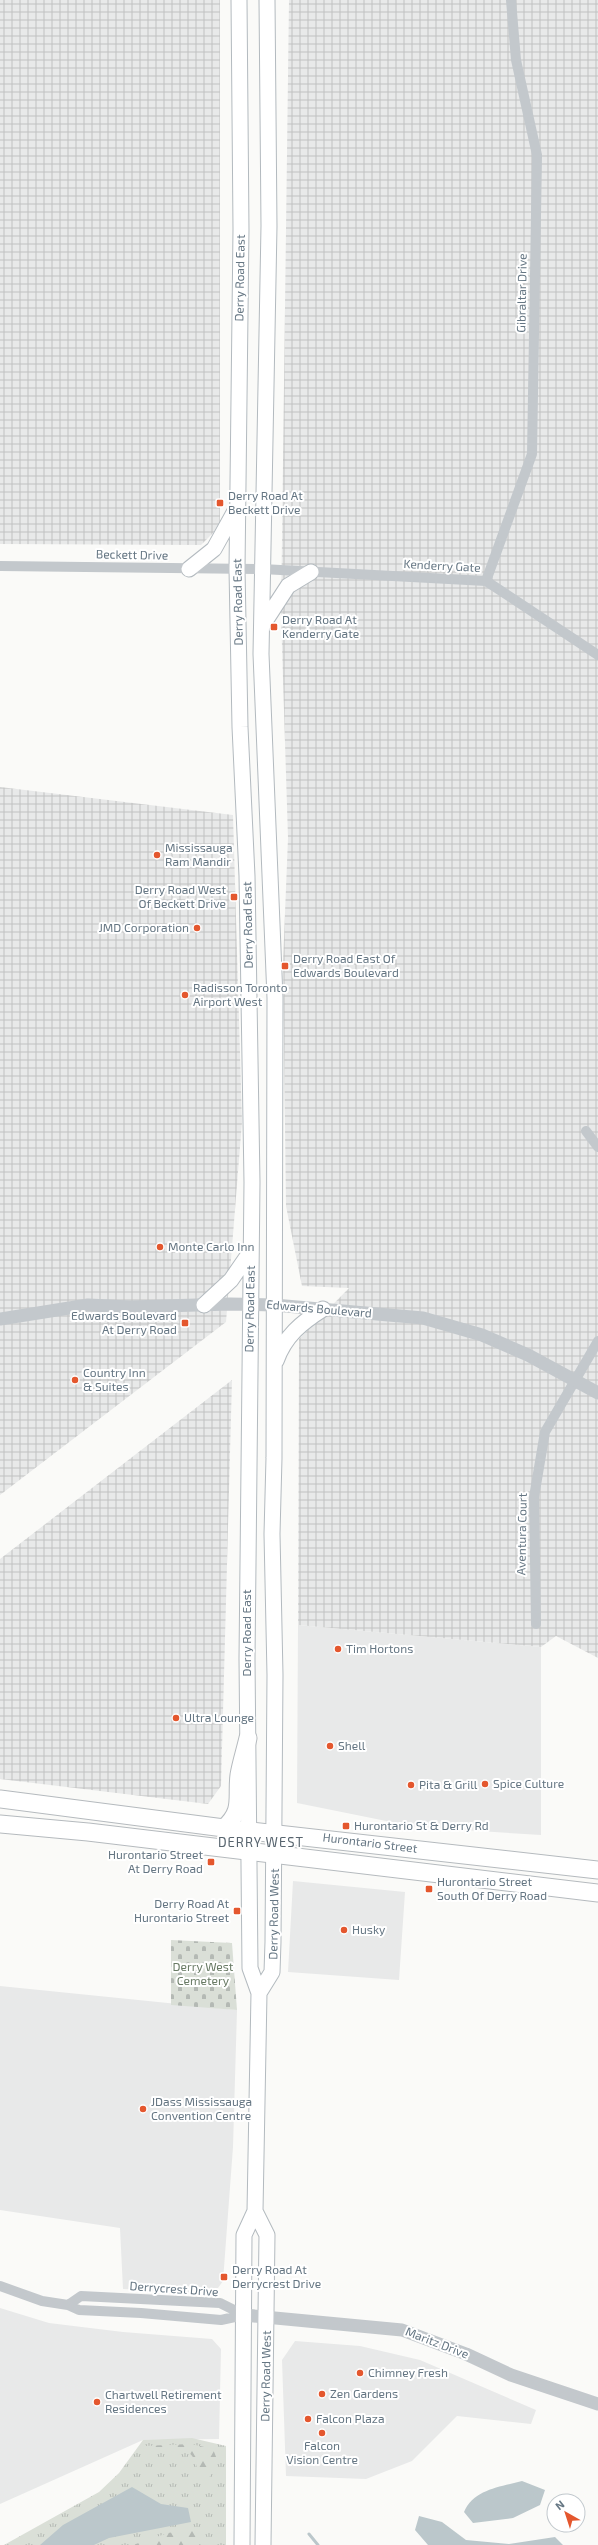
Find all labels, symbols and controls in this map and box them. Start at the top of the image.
street label: Derry Road East [231,234,247,322]
street label: Gibraltar Drive [513,253,529,333]
place label: Derry Road At Beckett Drive [228,488,303,516]
marker: Derry Road At Beckett Drive [215,498,225,508]
street label: Beckett Drive [96,546,168,562]
street label: Kenderry Gate [403,556,481,574]
street label: Derry Road East [229,558,245,646]
place label: Derry Road At Kenderry Gate [282,612,359,640]
marker: Derry Road At Kenderry Gate [269,622,279,632]
place label: Mississauga Ram Mandir [165,840,233,868]
marker: Mississauga Ram Mandir [152,850,162,860]
street label: Derry Road East [239,881,255,969]
place label: Derry Road West Of Beckett Drive [135,882,226,910]
marker: Derry Road West Of Beckett Drive [229,892,239,902]
place label: JMD Corporation [99,920,189,934]
marker: JMD Corporation [192,923,202,933]
place label: Derry Road East Of Edwards Boulevard [293,951,399,979]
marker: Derry Road East Of Edwards Boulevard [280,961,290,971]
place label: Radisson Toronto Airport West [193,980,288,1008]
marker: Radisson Toronto Airport West [180,990,190,1000]
place label: Monte Carlo Inn [168,1239,254,1253]
marker: Monte Carlo Inn [155,1242,165,1252]
street label: Derry Road East [241,1265,257,1353]
street label: Edwards Boulevard [266,1296,372,1320]
place label: Edwards Boulevard At Derry Road [71,1308,177,1336]
marker: Edwards Boulevard At Derry Road [180,1318,190,1328]
place label: Country Inn & Suites [83,1365,146,1393]
marker: Country Inn & Suites [70,1375,80,1385]
street label: Aventura Court [513,1492,529,1575]
street label: Derry Road East [239,1589,253,1677]
place label: Tim Hortons [346,1641,413,1655]
marker: Tim Hortons [333,1644,343,1654]
place label: Ultra Lounge [184,1710,254,1724]
marker: Ultra Lounge [171,1713,181,1723]
place label: Shell [338,1738,366,1752]
marker: Shell [325,1741,335,1751]
place label: Spice Culture [493,1776,564,1790]
place label: Pita & Grill [419,1777,478,1791]
marker: Spice Culture [480,1779,490,1789]
marker: Pita & Grill [406,1780,416,1790]
place label: Hurontario St & Derry Rd [354,1818,489,1832]
marker: Hurontario St & Derry Rd [341,1821,351,1831]
street label: Hurontario Street [322,1829,419,1855]
district label: DERRY WEST [218,1834,304,1850]
place label: Hurontario Street At Derry Road [108,1847,203,1875]
marker: Hurontario Street At Derry Road [206,1857,216,1867]
street label: Derry Road West [265,1868,281,1960]
place label: Hurontario Street South Of Derry Road [437,1874,547,1902]
marker: Hurontario Street South Of Derry Road [424,1884,434,1894]
place label: Derry Road At Hurontario Street [134,1896,229,1924]
marker: Derry Road At Hurontario Street [232,1906,242,1916]
place label: Husky [352,1922,386,1936]
marker: Husky [339,1925,349,1935]
park label: Derry West Cemetery [173,1959,234,1987]
place label: JDass Mississauga Convention Centre [151,2094,252,2122]
marker: JDass Mississauga Convention Centre [138,2104,148,2114]
place label: Derry Road At Derrycrest Drive [232,2262,321,2290]
marker: Derry Road At Derrycrest Drive [219,2272,229,2282]
street label: Derrycrest Drive [129,2278,219,2298]
street label: Maritz Drive [404,2324,471,2361]
street label: Derry Road West [257,2330,273,2422]
place label: Chimney Fresh [368,2365,448,2379]
marker: Chimney Fresh [355,2368,365,2378]
place label: Zen Gardens [330,2386,398,2400]
place label: Chartwell Retirement Residences [105,2387,222,2415]
marker: Zen Gardens [317,2389,327,2399]
marker: Chartwell Retirement Residences [92,2397,102,2407]
place label: Falcon Plaza [316,2411,385,2425]
marker: Falcon Plaza [303,2414,313,2424]
marker: Falcon Vision Centre [317,2428,327,2438]
place label: Falcon Vision Centre [286,2438,358,2466]
north arrow [546,2493,586,2533]
text: N [552,2497,567,2512]

